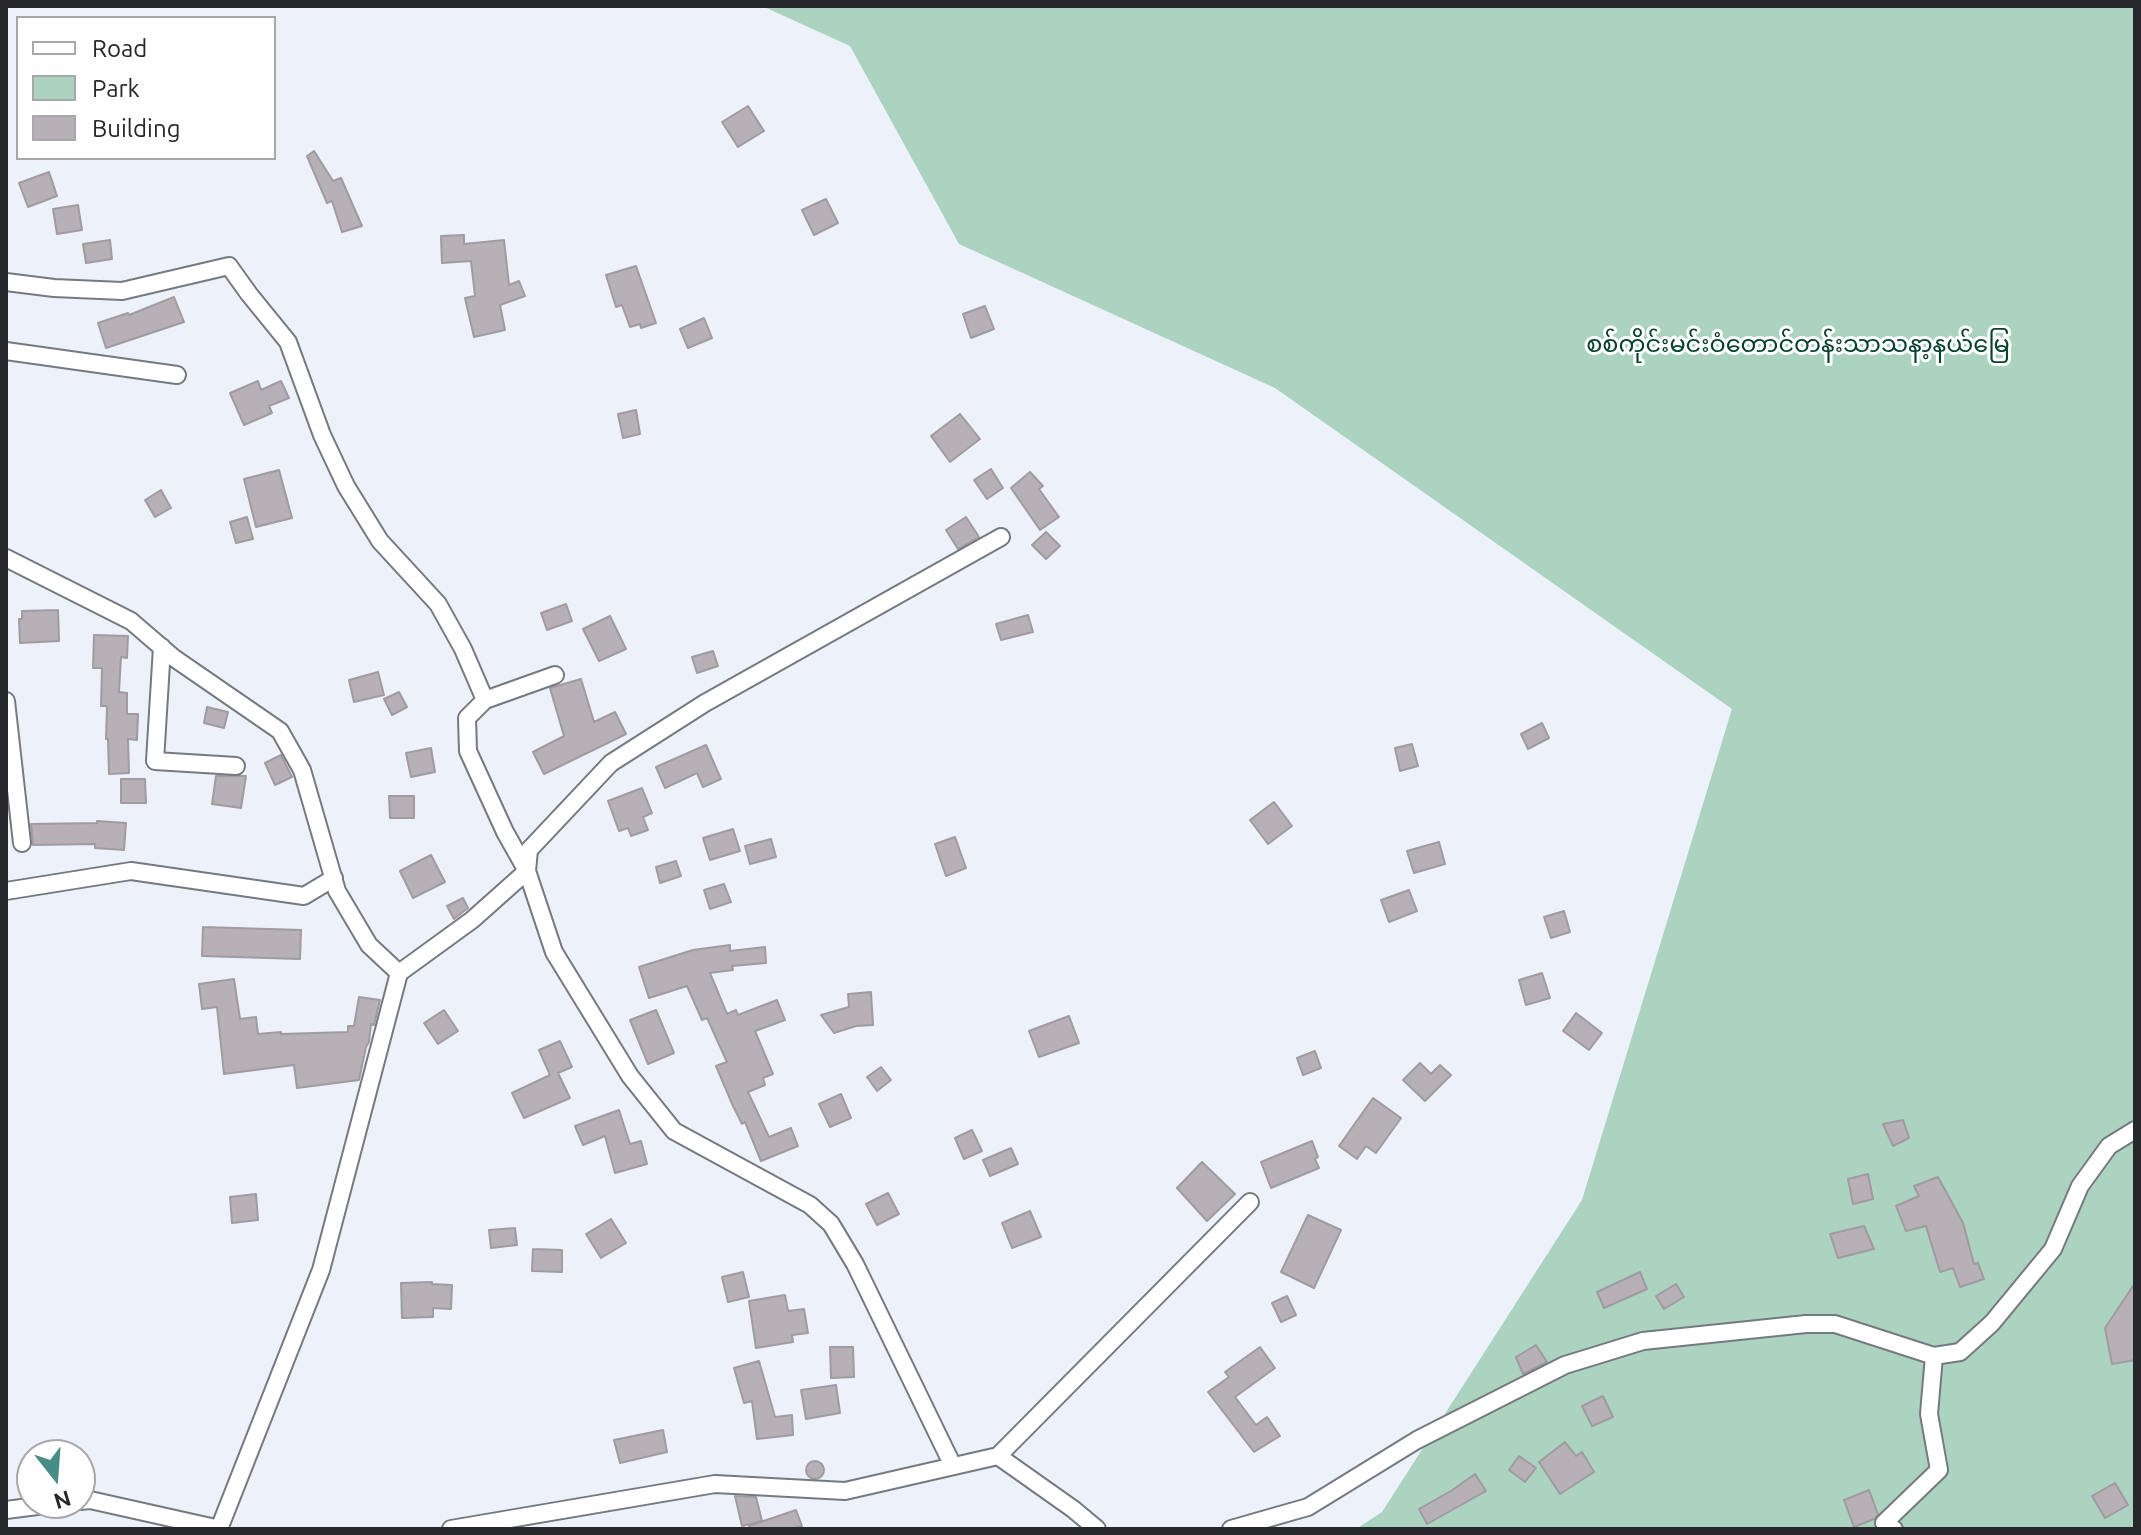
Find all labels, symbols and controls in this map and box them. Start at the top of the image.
legend [16,16,276,160]
text: Road [92,35,147,62]
text: Park [92,75,140,102]
text: Building [92,115,180,142]
park label: စစ်ကိုင်းမင်းဝံတောင်တန်းသာသနာ့နယ်မြေ [1586,330,2010,358]
north arrow [16,1439,96,1519]
text: N [51,1486,74,1515]

